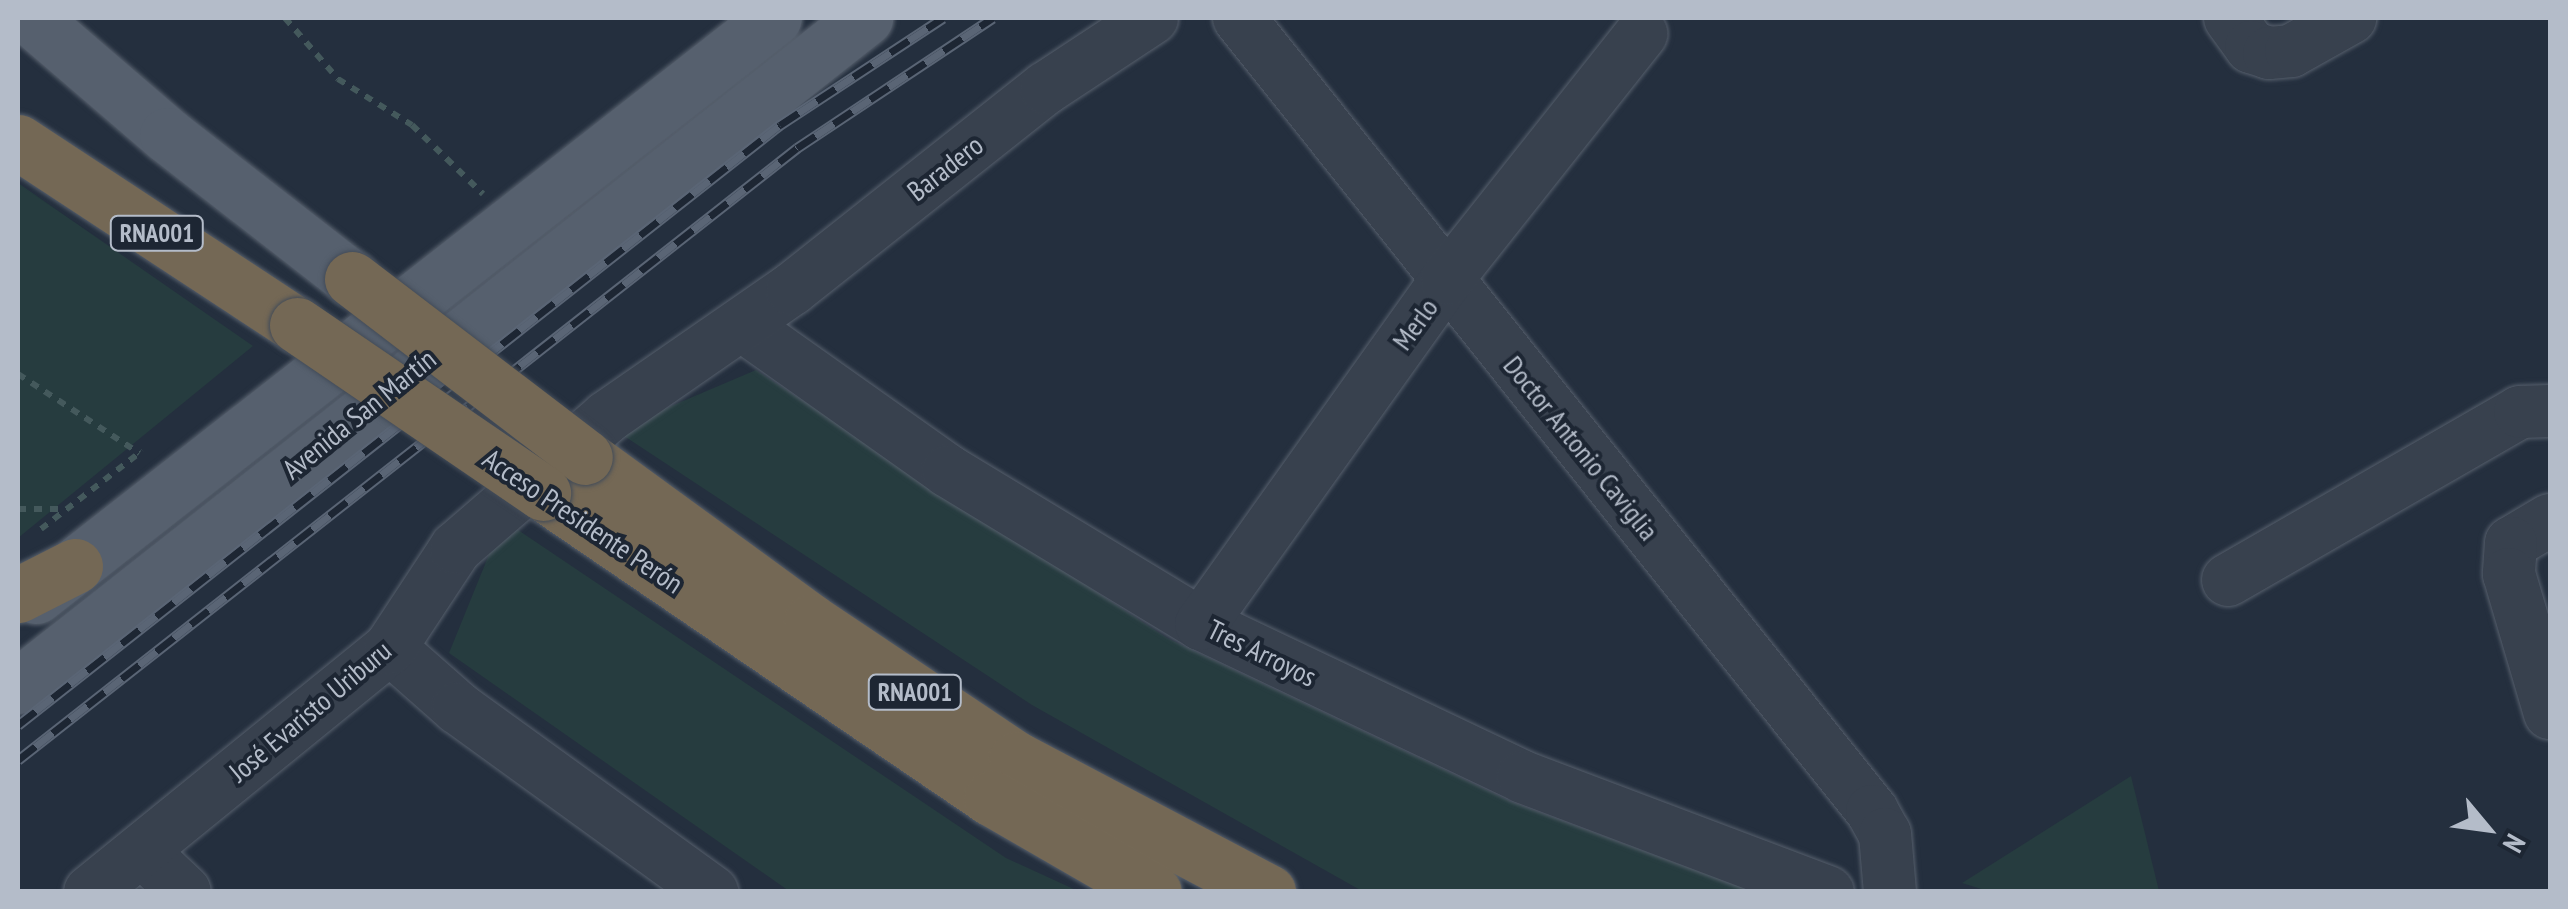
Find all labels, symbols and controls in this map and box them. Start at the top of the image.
street label: Baradero [900,128,990,208]
road number: RNA001 [110,213,204,253]
street label: Merlo [1385,292,1445,356]
street label: Avenida San Martín [276,342,442,486]
street label: Doctor Antonio Caviglia [1496,349,1666,547]
street label: Acceso Presidente Perón [477,442,689,600]
street label: Tres Arroyos [1202,612,1322,694]
street label: José Evaristo Uriburu [222,634,398,788]
road number: RNA001 [868,672,962,712]
north arrow [2438,779,2538,879]
text: N [2495,828,2535,859]

